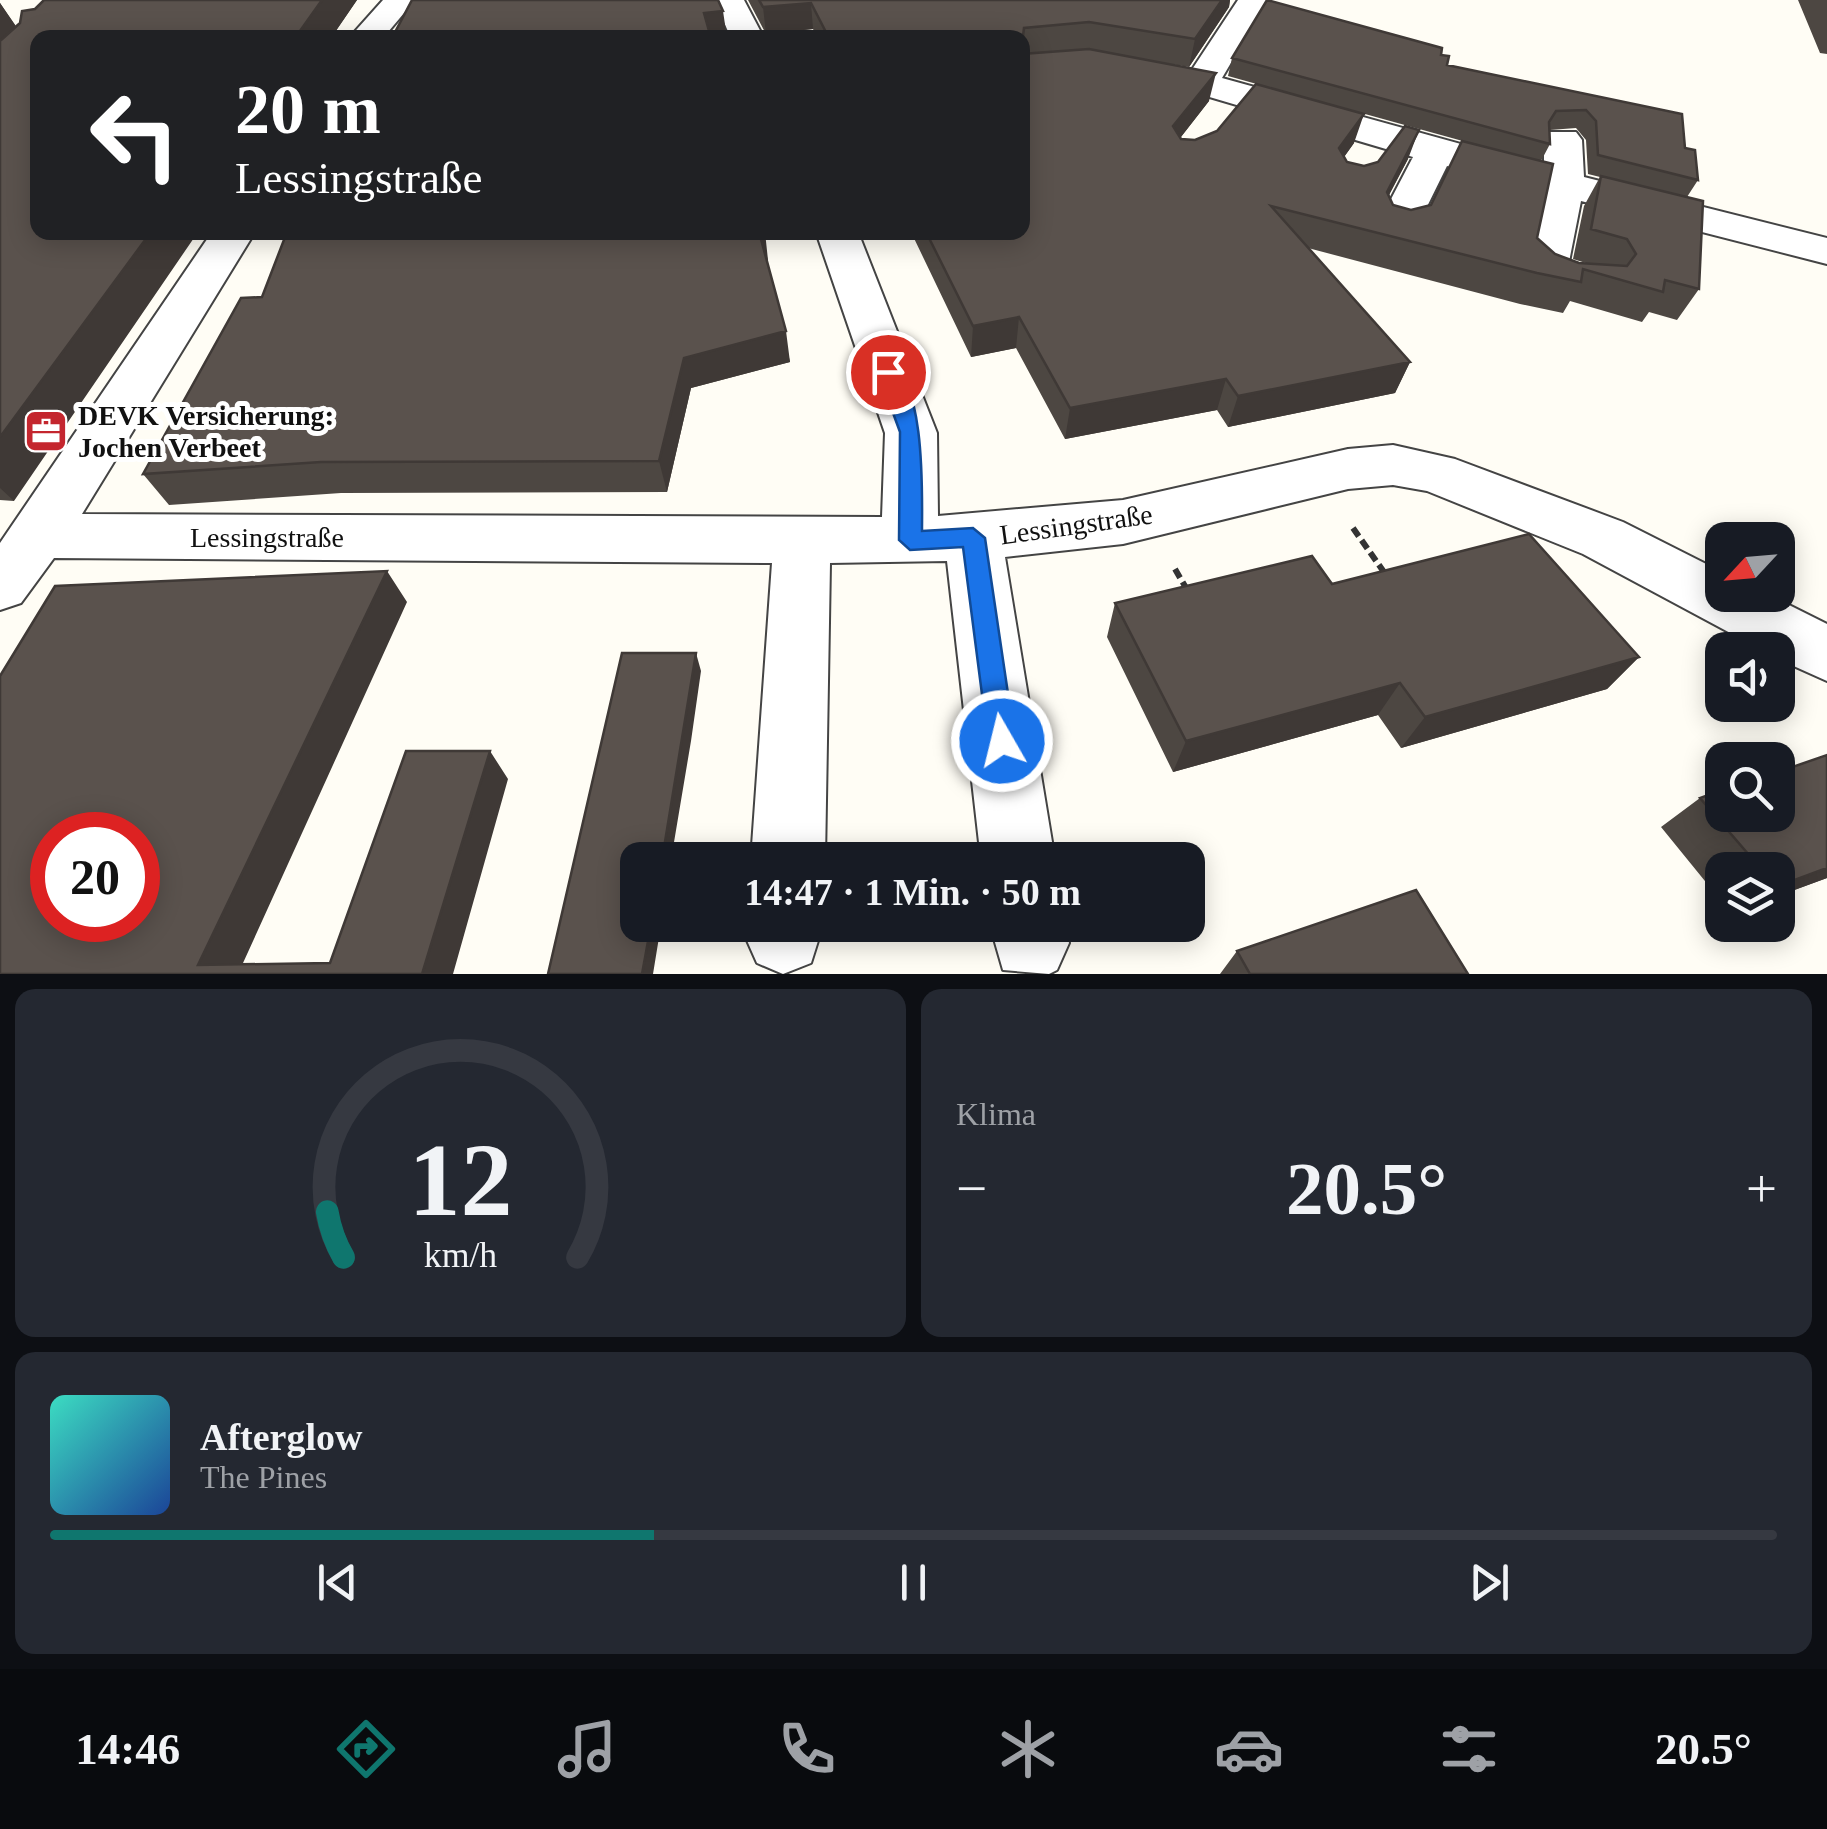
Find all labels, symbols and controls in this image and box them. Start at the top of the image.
icon: left [70,70,200,200]
text: 20 m [235,71,381,148]
text: Lessingstraße [235,153,482,203]
pin [846,330,931,415]
icon: arrive [861,345,916,400]
place label: DEVK Versicherung: Jochen Verbeet [78,400,334,463]
office icon: DEVK Versicherung: Jochen Verbeet [23,408,69,454]
street label: Lessingstraße [998,498,1154,551]
street label: Lessingstraße [190,522,344,553]
north arrow [1705,522,1795,612]
map controls [1705,522,1795,942]
button: sound [1705,632,1795,722]
position arrow [950,689,1054,793]
button: search [1705,742,1795,832]
speed limit sign: 20 [30,812,160,942]
button: layers [1705,852,1795,942]
text: 14:47 · 1 Min. · 50 m [744,871,1081,913]
text: Klima [956,1096,1036,1132]
text: 12 [409,1122,513,1237]
text: 20.5° [1286,1147,1447,1230]
text: − [956,1158,987,1219]
text: + [1746,1158,1777,1219]
text: km/h [424,1235,497,1275]
text: Afterglow [200,1416,362,1458]
text: The Pines [200,1459,327,1495]
icon: previous [310,1555,365,1610]
icon: pause [886,1555,941,1610]
icon: next [1462,1555,1517,1610]
icon: directions [331,1714,401,1784]
icon: music [552,1714,622,1784]
icon: phone [772,1714,842,1784]
icon: climate [993,1714,1063,1784]
icon: car [1214,1714,1284,1784]
icon: filters [1434,1714,1504,1784]
text: 14:46 [75,1724,180,1774]
text: 20.5° [1655,1724,1752,1774]

